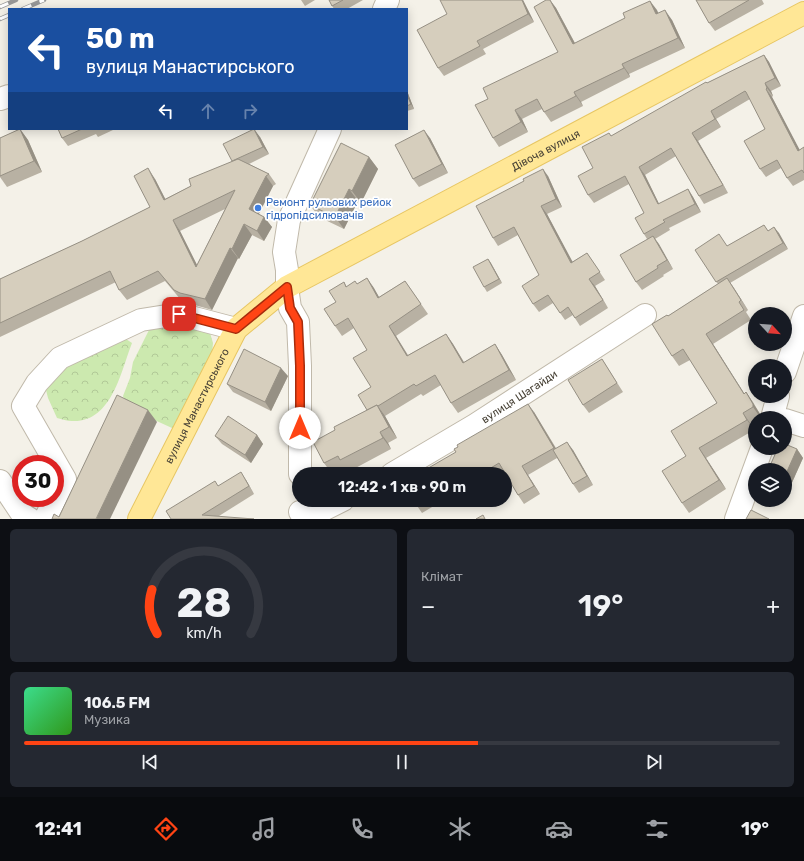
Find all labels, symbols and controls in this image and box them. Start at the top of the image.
text: 50 m [86,22,155,55]
icon: left [20,24,72,76]
text: вулиця Манастирського [86,56,295,78]
icon: left [155,100,177,122]
icon: ahead [197,100,219,122]
icon: right [239,100,261,122]
street label: Дівоча вулиця [509,127,582,173]
place label: Ремонт рульових рейок гідропідсилювачів [266,196,392,222]
marker: Ремонт рульових рейок гідропідсилювачів [253,203,263,213]
pin [162,297,196,331]
icon: arrive [168,303,190,325]
north arrow [748,307,792,351]
map controls [748,307,792,507]
street label: вулиця Манастирського [162,346,232,466]
button: sound [748,359,792,403]
street label: вулиця Шагайди [479,367,560,426]
position arrow [279,407,321,449]
button: search [748,411,792,455]
speed limit sign: 30 [12,455,64,507]
button: layers [748,463,792,507]
text: 12:42 · 1 хв · 90 m [338,478,466,496]
text: Клімат [421,569,463,584]
text: 28 [176,577,231,626]
text: 19° [578,588,623,624]
text: − [421,593,435,620]
text: + [766,593,780,620]
text: km/h [186,624,221,641]
text: 106.5 FM [84,694,150,712]
text: Музика [84,712,130,727]
icon: previous [139,751,161,773]
icon: pause [391,751,413,773]
icon: next [643,751,665,773]
icon: directions [152,815,180,843]
icon: music [250,815,278,843]
icon: phone [348,815,376,843]
icon: climate [446,815,474,843]
icon: car [545,815,573,843]
icon: filters [643,815,671,843]
text: 12:41 [35,818,82,840]
text: 19° [741,818,769,840]

